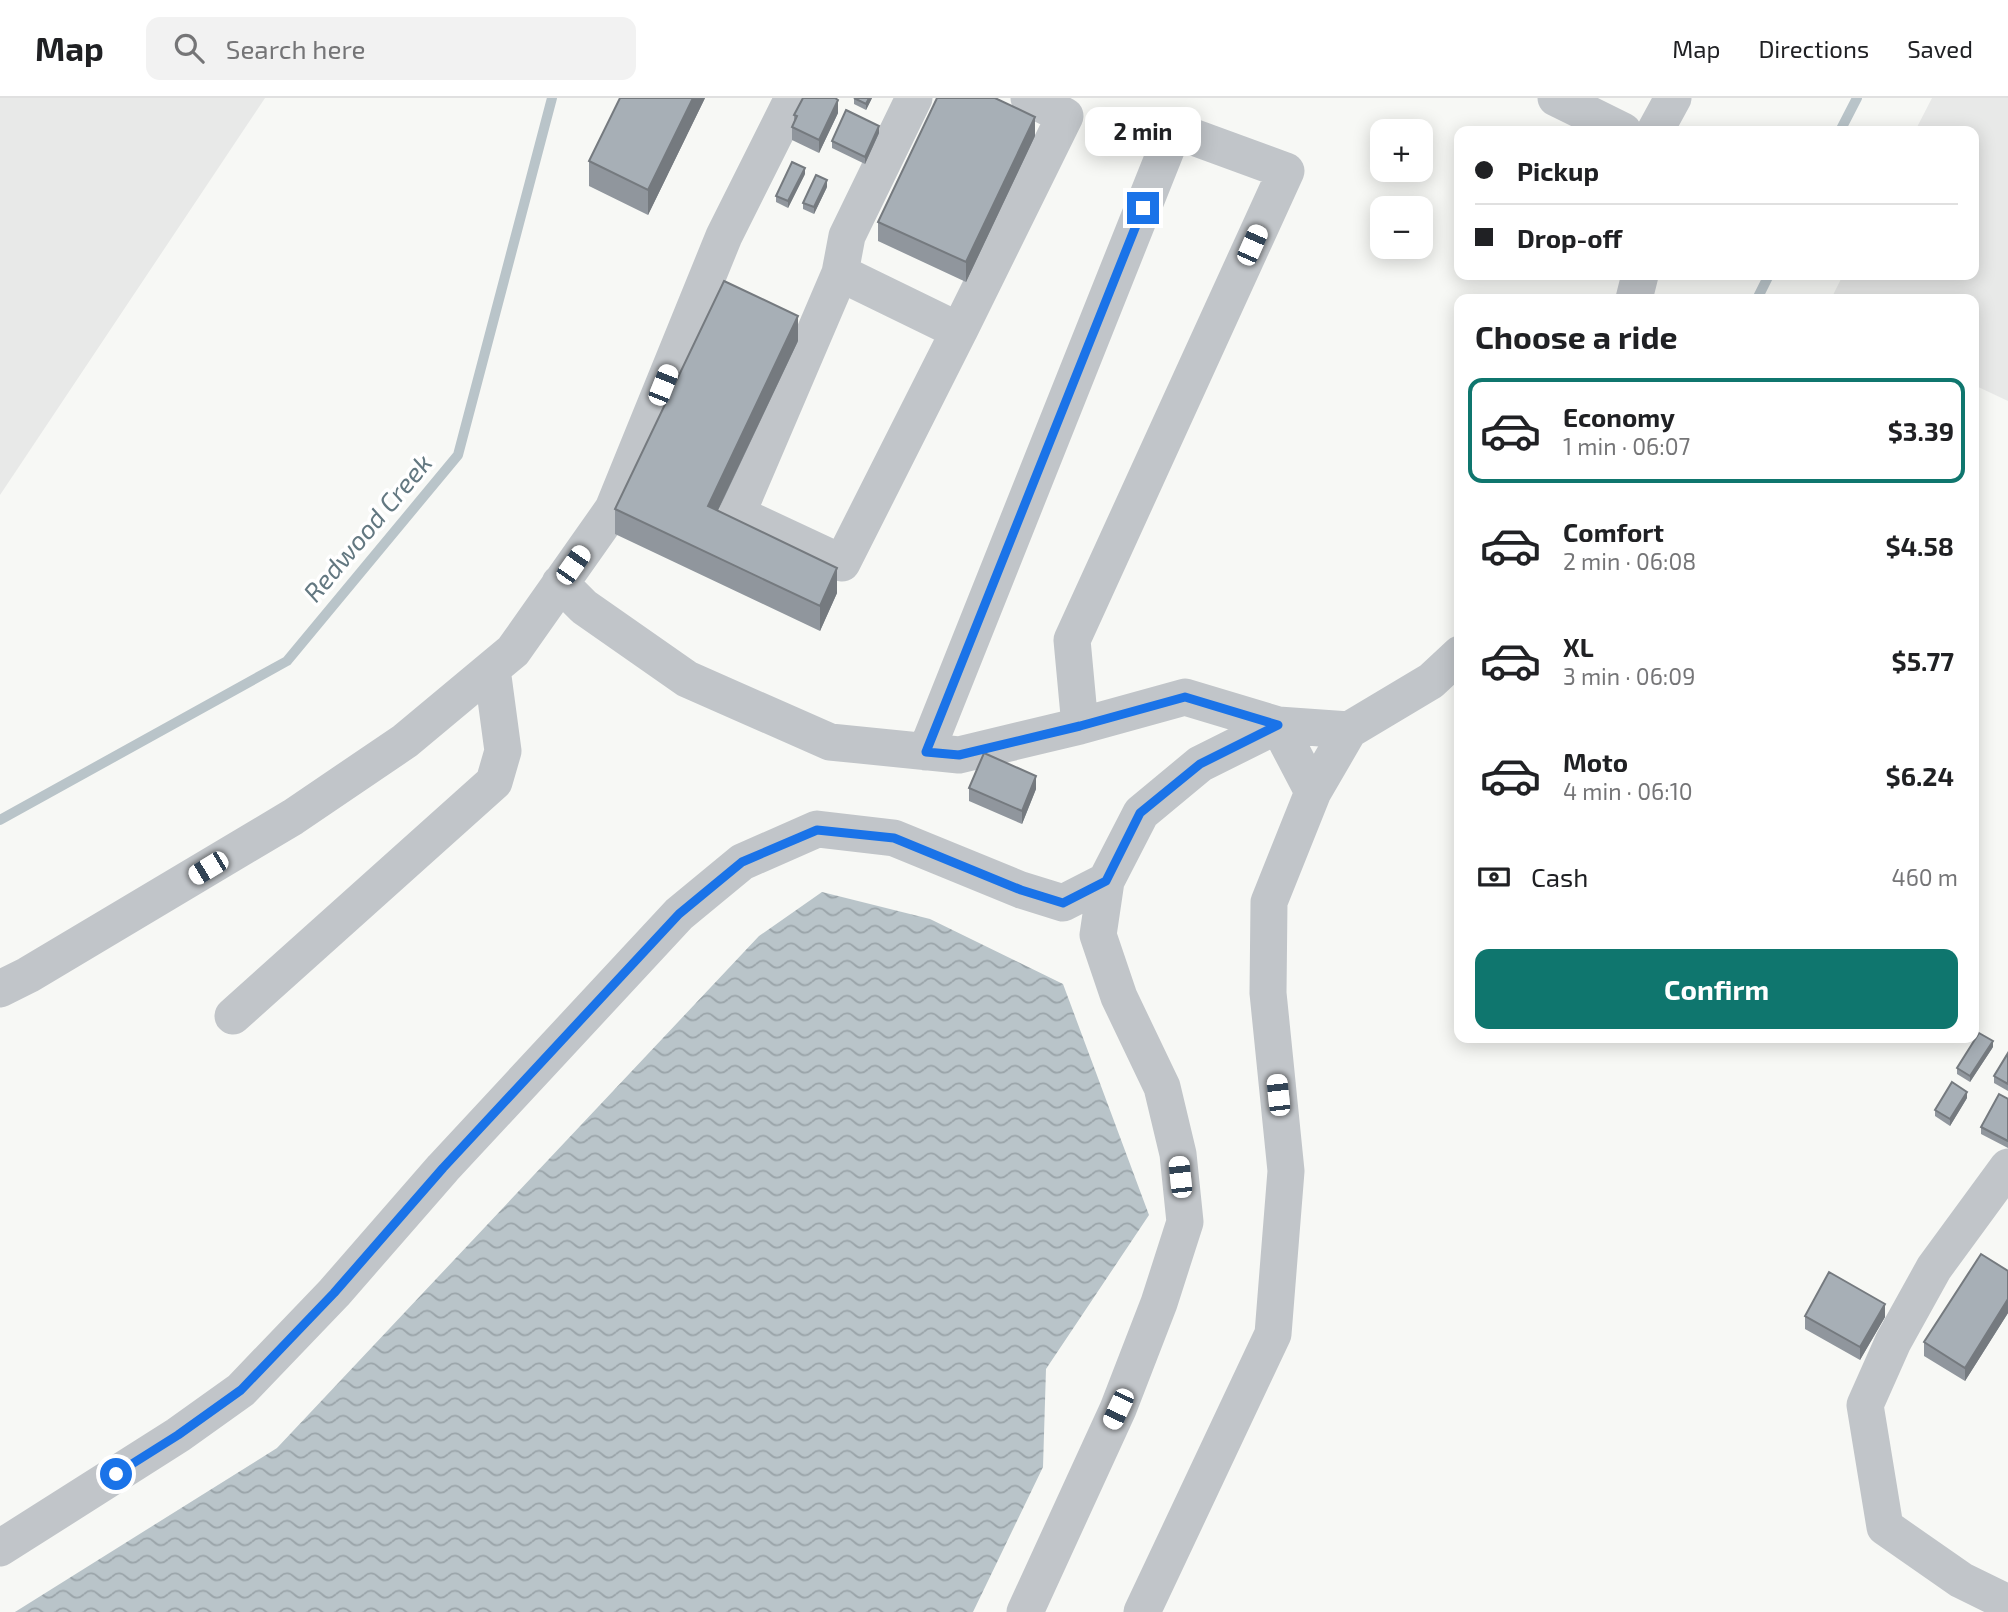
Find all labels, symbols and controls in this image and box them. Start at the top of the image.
search box [146,17,636,80]
text: Map [35,28,104,68]
icon: search [170,29,208,67]
text: Search here [226,33,365,64]
text: Map [1672,34,1720,63]
text: Directions [1758,34,1869,63]
text: Saved [1907,34,1973,63]
callout: 2 min [1085,106,1201,155]
text: 2 min [1114,117,1172,145]
map controls [1370,119,1433,259]
button: + [1370,119,1433,182]
text: Pickup [1517,155,1599,186]
route end [1127,192,1159,224]
button: − [1370,196,1433,259]
car [1234,222,1271,268]
text: Drop-off [1517,222,1622,253]
text: Choose a ride [1475,317,1678,355]
car [646,362,681,408]
icon: car [1479,399,1542,462]
text: Economy [1563,401,1675,432]
text: $3.39 [1888,415,1954,446]
text: 1 min · 06:07 [1563,432,1690,460]
water label: Redwood Creek [296,447,438,607]
icon: car [1479,514,1542,577]
text: Comfort [1563,516,1664,547]
text: $4.58 [1885,530,1954,561]
car [553,542,594,588]
text: 2 min · 06:08 [1563,547,1696,575]
icon: car [1479,629,1542,692]
text: XL [1563,631,1594,662]
text: $5.77 [1892,645,1954,676]
text: 3 min · 06:09 [1563,662,1695,690]
icon: car [1479,744,1542,807]
text: Moto [1563,746,1628,777]
text: $6.24 [1886,760,1954,791]
text: 4 min · 06:10 [1563,777,1693,805]
car [185,848,232,888]
icon: cash [1475,858,1513,896]
text: Cash [1531,861,1588,892]
text: 460 m [1892,863,1958,891]
button: Confirm [1475,949,1958,1029]
car [1266,1073,1291,1117]
car [1168,1155,1193,1199]
car [1100,1386,1137,1432]
route start [100,1458,132,1490]

